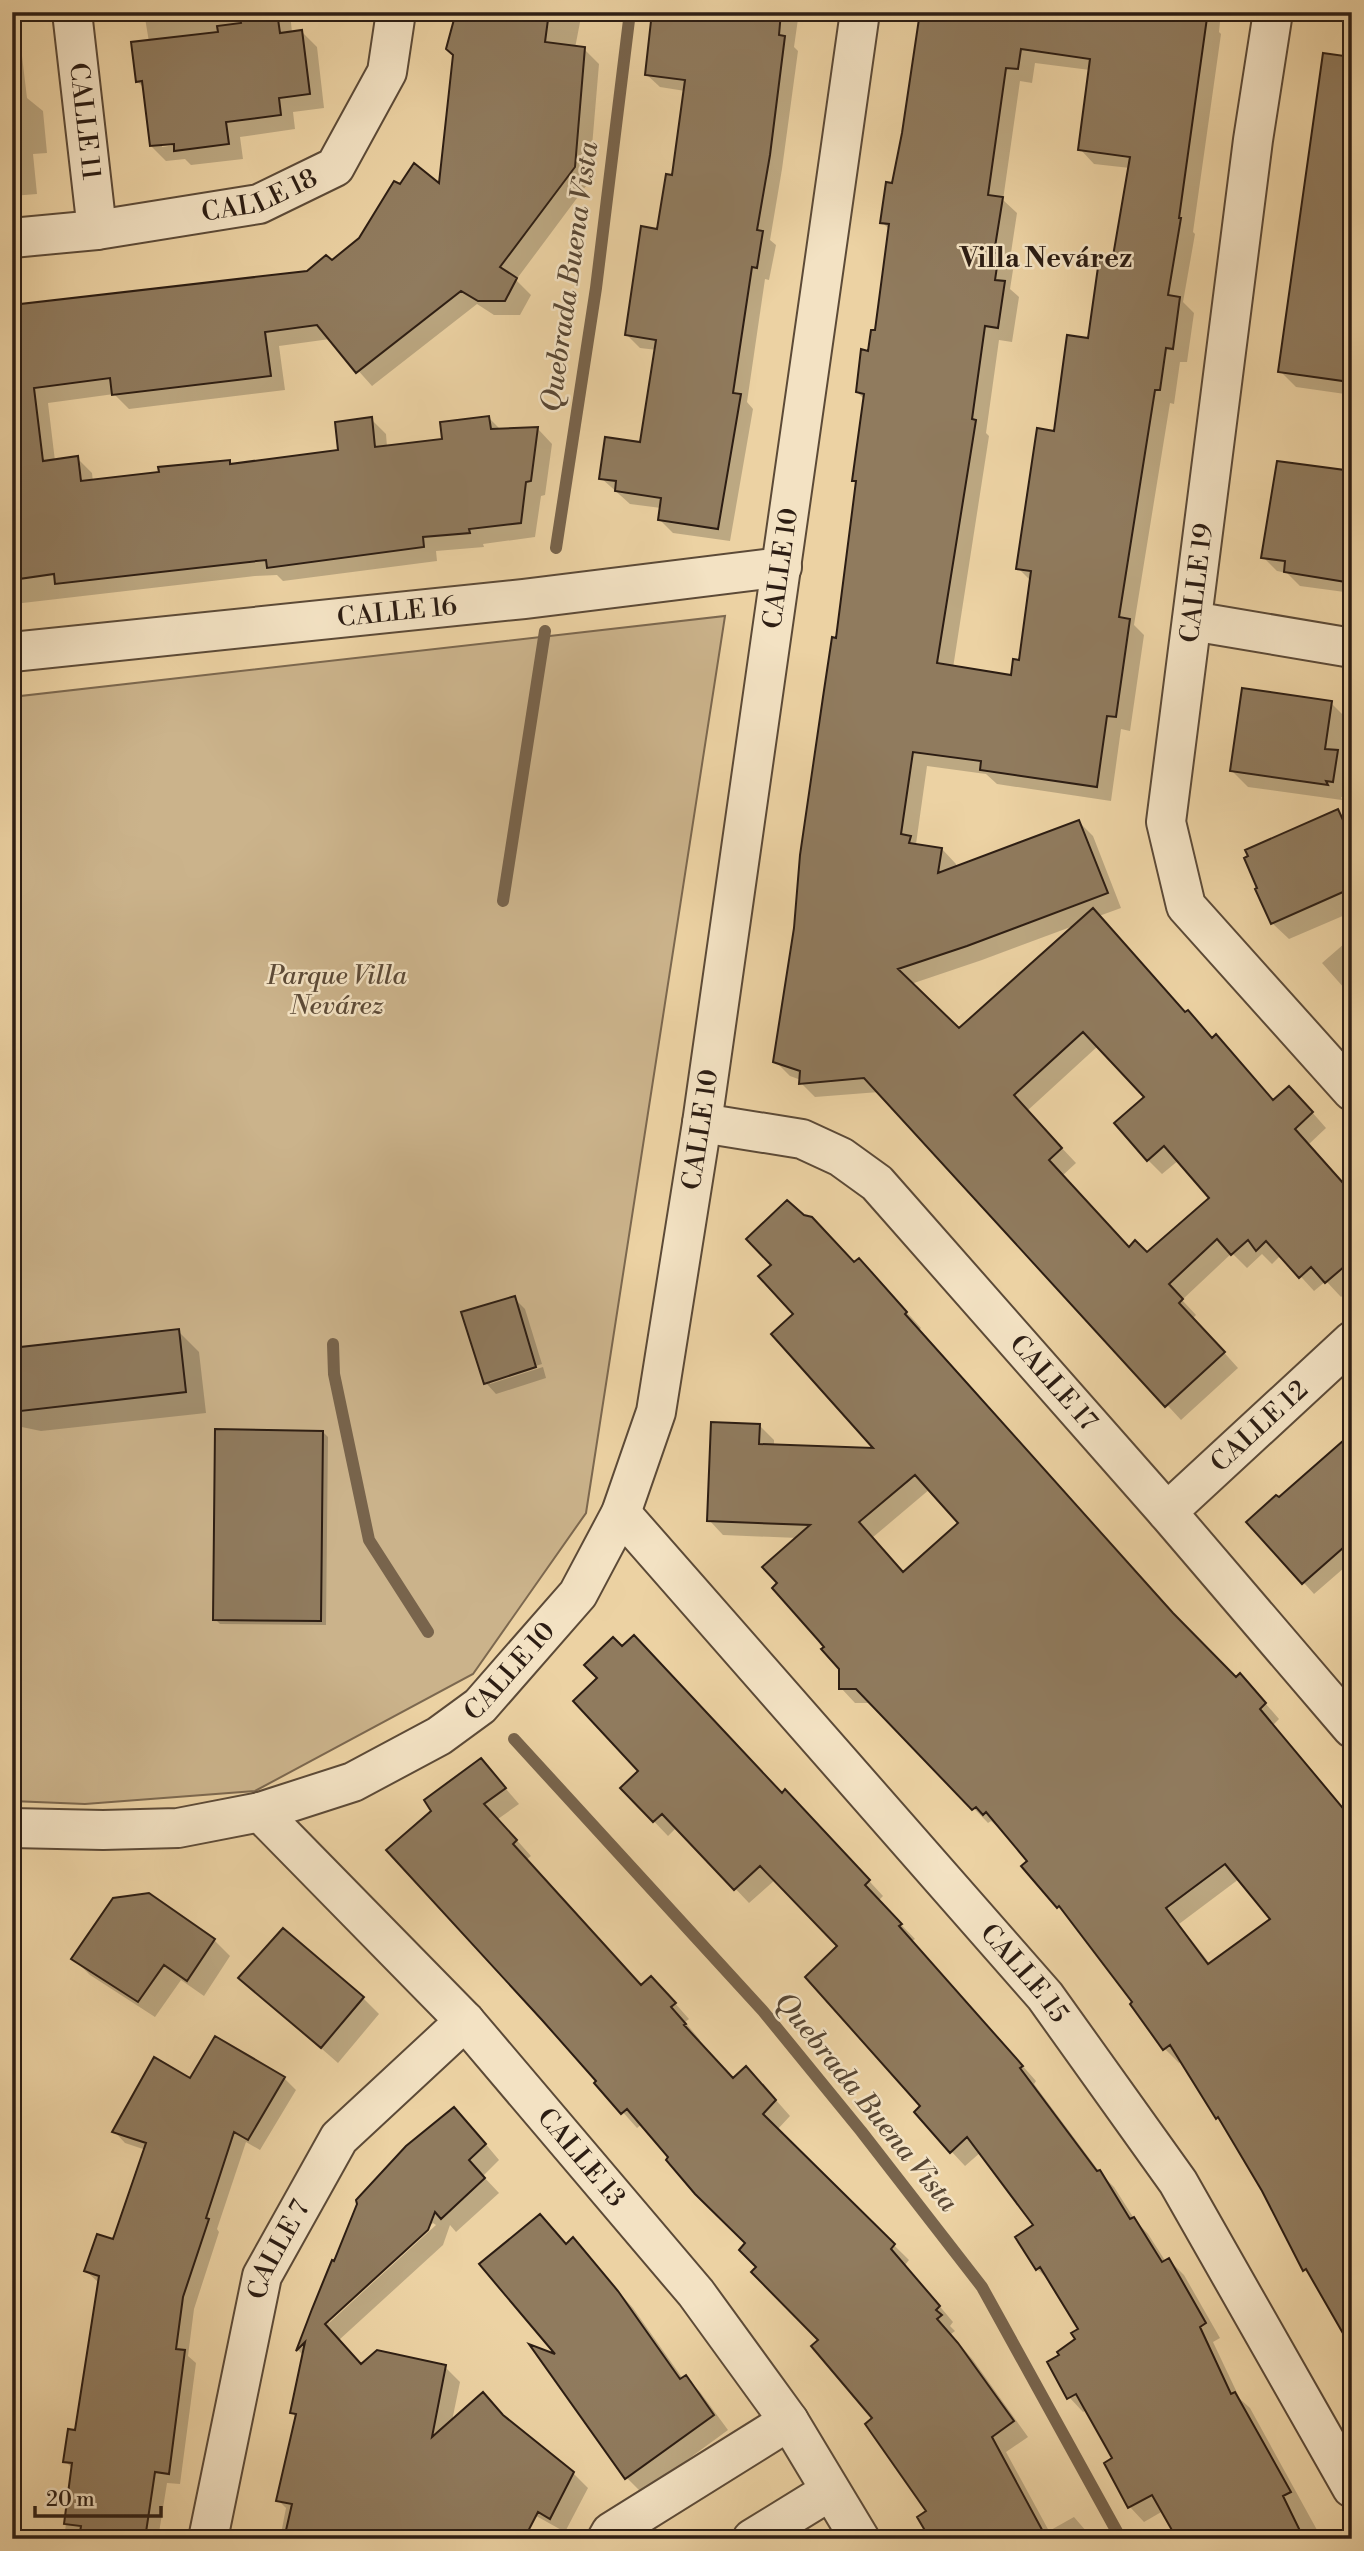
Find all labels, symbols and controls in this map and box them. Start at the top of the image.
street label: CALLE 11 [62,61,107,181]
water label: Quebrada Buena Vista [534,139,606,414]
street label: CALLE 18 [199,162,323,229]
district label: Villa Nevárez [959,241,1132,276]
street label: CALLE 10 [756,506,805,631]
street label: CALLE 19 [1174,521,1220,645]
street label: CALLE 16 [335,590,458,634]
park label: Parque Villa Nevárez [266,960,407,1022]
street label: CALLE 10 [676,1067,725,1192]
street label: CALLE 17 [1002,1328,1104,1437]
street label: CALLE 12 [1204,1374,1315,1479]
street label: CALLE 10 [458,1615,562,1728]
street label: CALLE 15 [973,1917,1075,2029]
water label: Quebrada Buena Vista [767,1985,966,2219]
street label: CALLE 13 [530,2102,632,2214]
street label: CALLE 7 [242,2195,317,2302]
scale bar [35,2474,161,2518]
text: 20 m [46,2487,95,2513]

